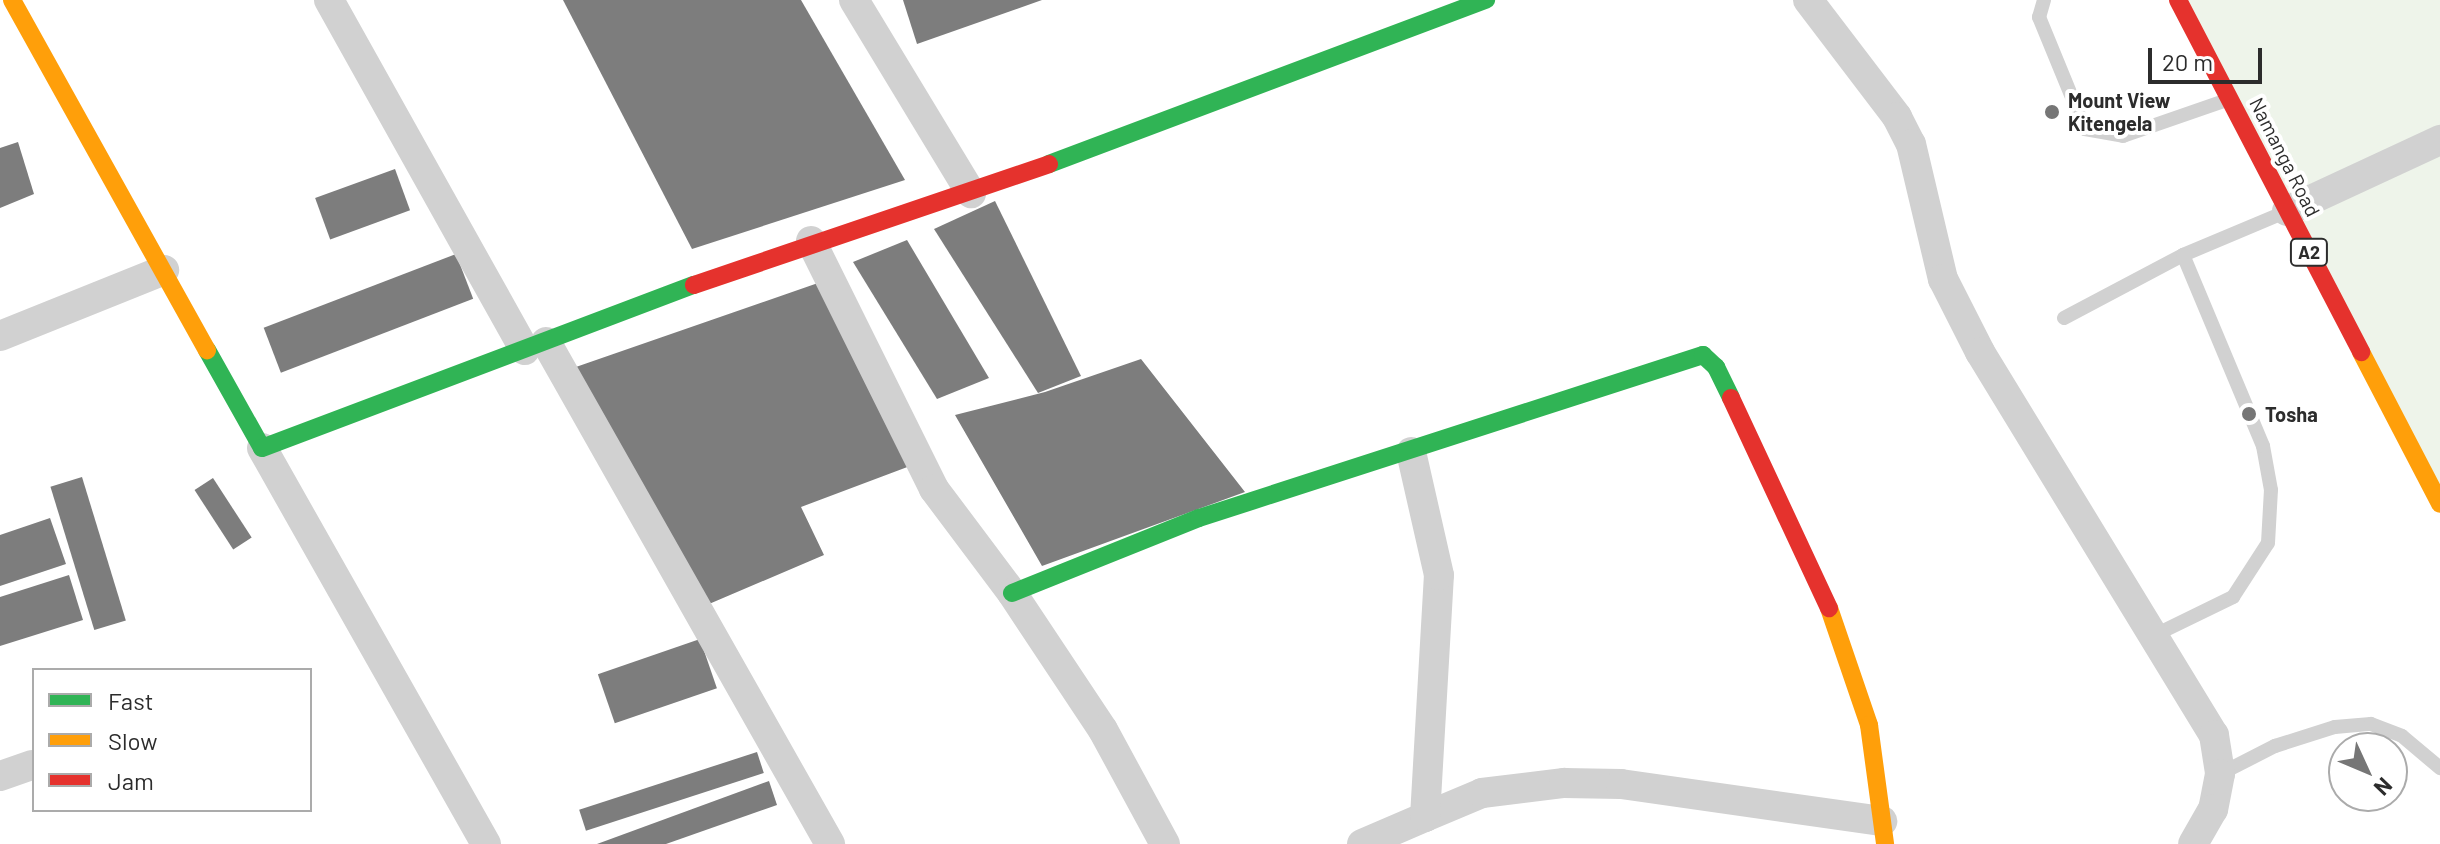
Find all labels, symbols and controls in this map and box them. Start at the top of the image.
scale bar [2152,32,2266,82]
text: 20 m [2162,47,2213,76]
place label: Mount View Kitengela [2068,88,2170,135]
street label: Namanga Road [2245,93,2325,221]
marker: Mount View Kitengela [2043,103,2061,121]
road number: A2 [2289,238,2329,266]
place label: Tosha [2265,402,2318,426]
marker: Tosha [2240,405,2258,423]
legend [32,668,312,812]
text: Fast [108,686,153,715]
text: Slow [108,726,157,755]
north arrow [2328,732,2408,812]
text: Jam [108,766,154,795]
text: N [2369,773,2398,802]

